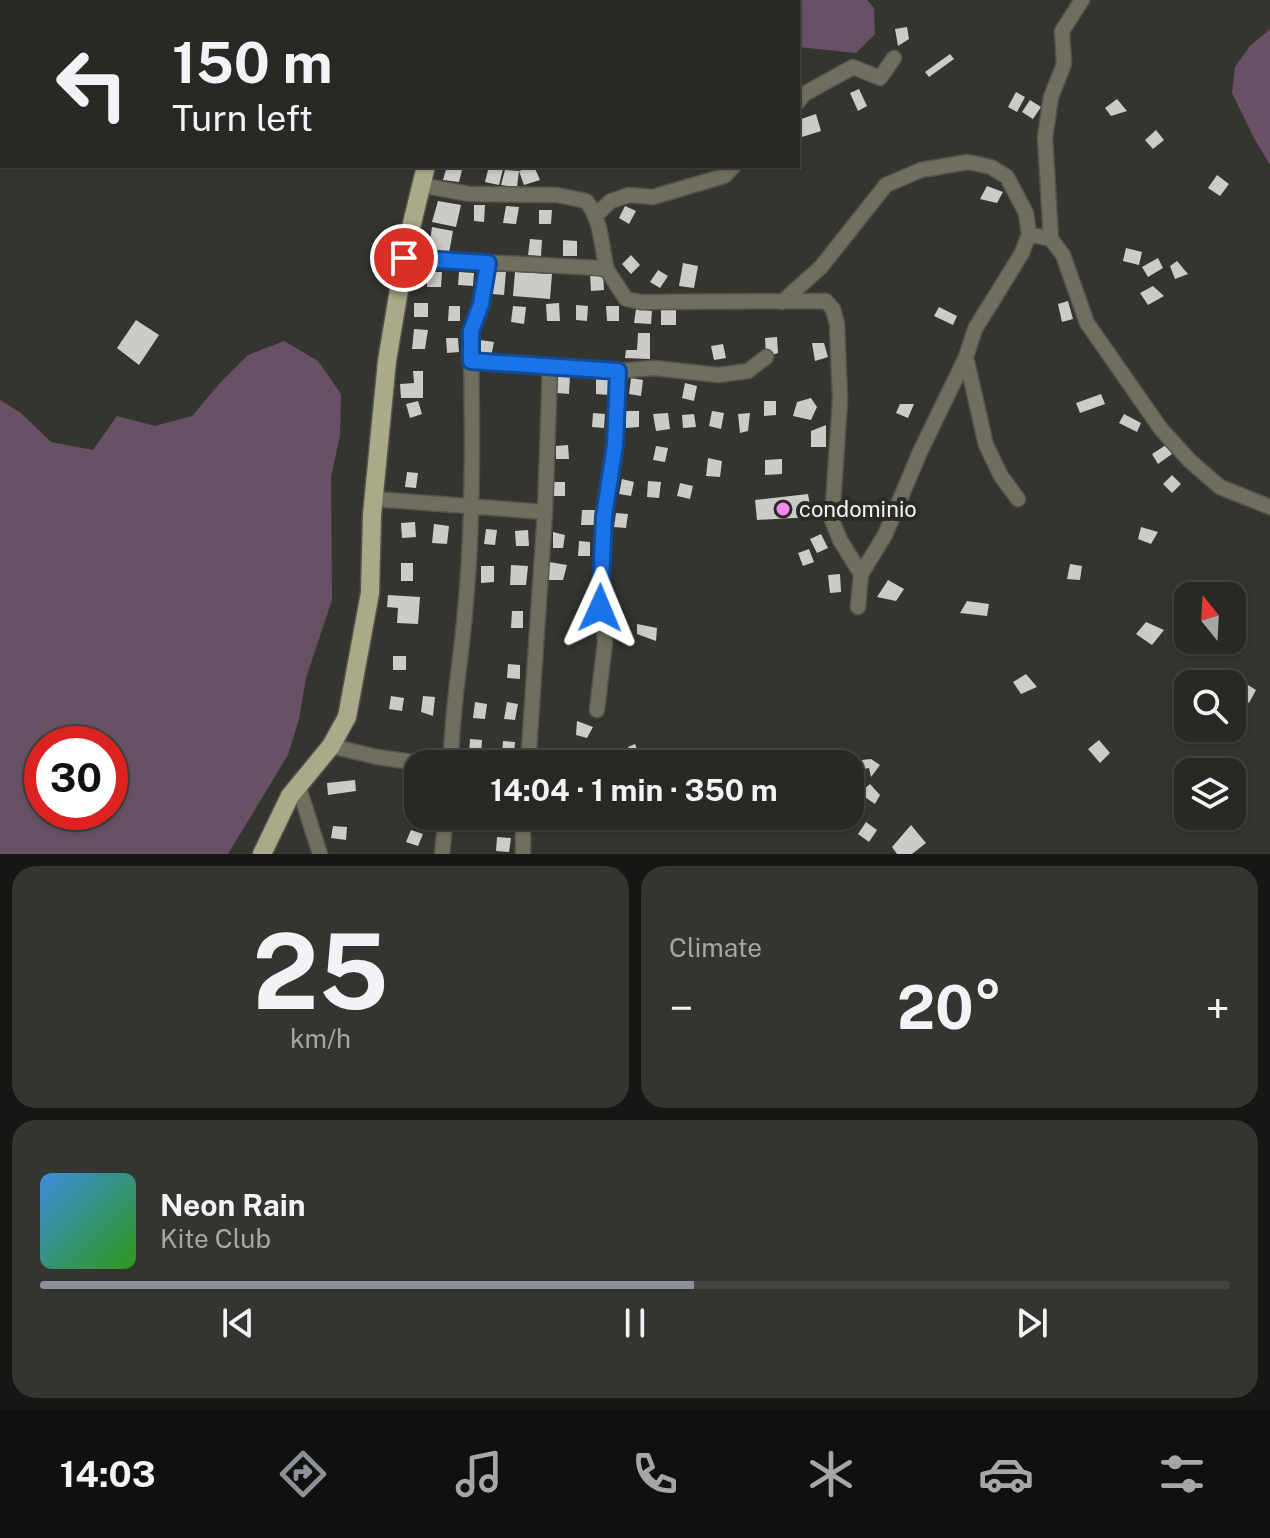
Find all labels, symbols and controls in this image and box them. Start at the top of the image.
text: 150 m [172,30,333,96]
icon: left [40,32,144,136]
text: Turn left [172,97,313,139]
pin [370,224,438,292]
icon: arrive [382,236,426,280]
place label: condominio [799,496,917,522]
marker: condominio [774,500,792,518]
position arrow [558,566,642,650]
north arrow [1174,582,1246,654]
map controls [1174,582,1246,830]
button: search [1174,670,1246,742]
speed limit sign: 30 [24,726,128,830]
button: layers [1174,758,1246,830]
text: 14:04 · 1 min · 350 m [490,772,778,808]
text: 25 [252,910,389,1032]
text: Climate [669,932,762,963]
text: 20° [897,972,1002,1043]
text: − [669,982,693,1034]
text: + [1206,982,1230,1034]
text: km/h [290,1023,351,1054]
text: Neon Rain [160,1187,306,1223]
text: Kite Club [160,1223,271,1254]
icon: previous [216,1301,260,1345]
icon: pause [613,1301,657,1345]
icon: next [1010,1301,1054,1345]
icon: directions [275,1446,331,1502]
icon: music [451,1446,507,1502]
icon: phone [627,1446,683,1502]
icon: climate [803,1446,859,1502]
icon: car [978,1446,1034,1502]
icon: filters [1154,1446,1210,1502]
text: 14:03 [60,1453,156,1495]

